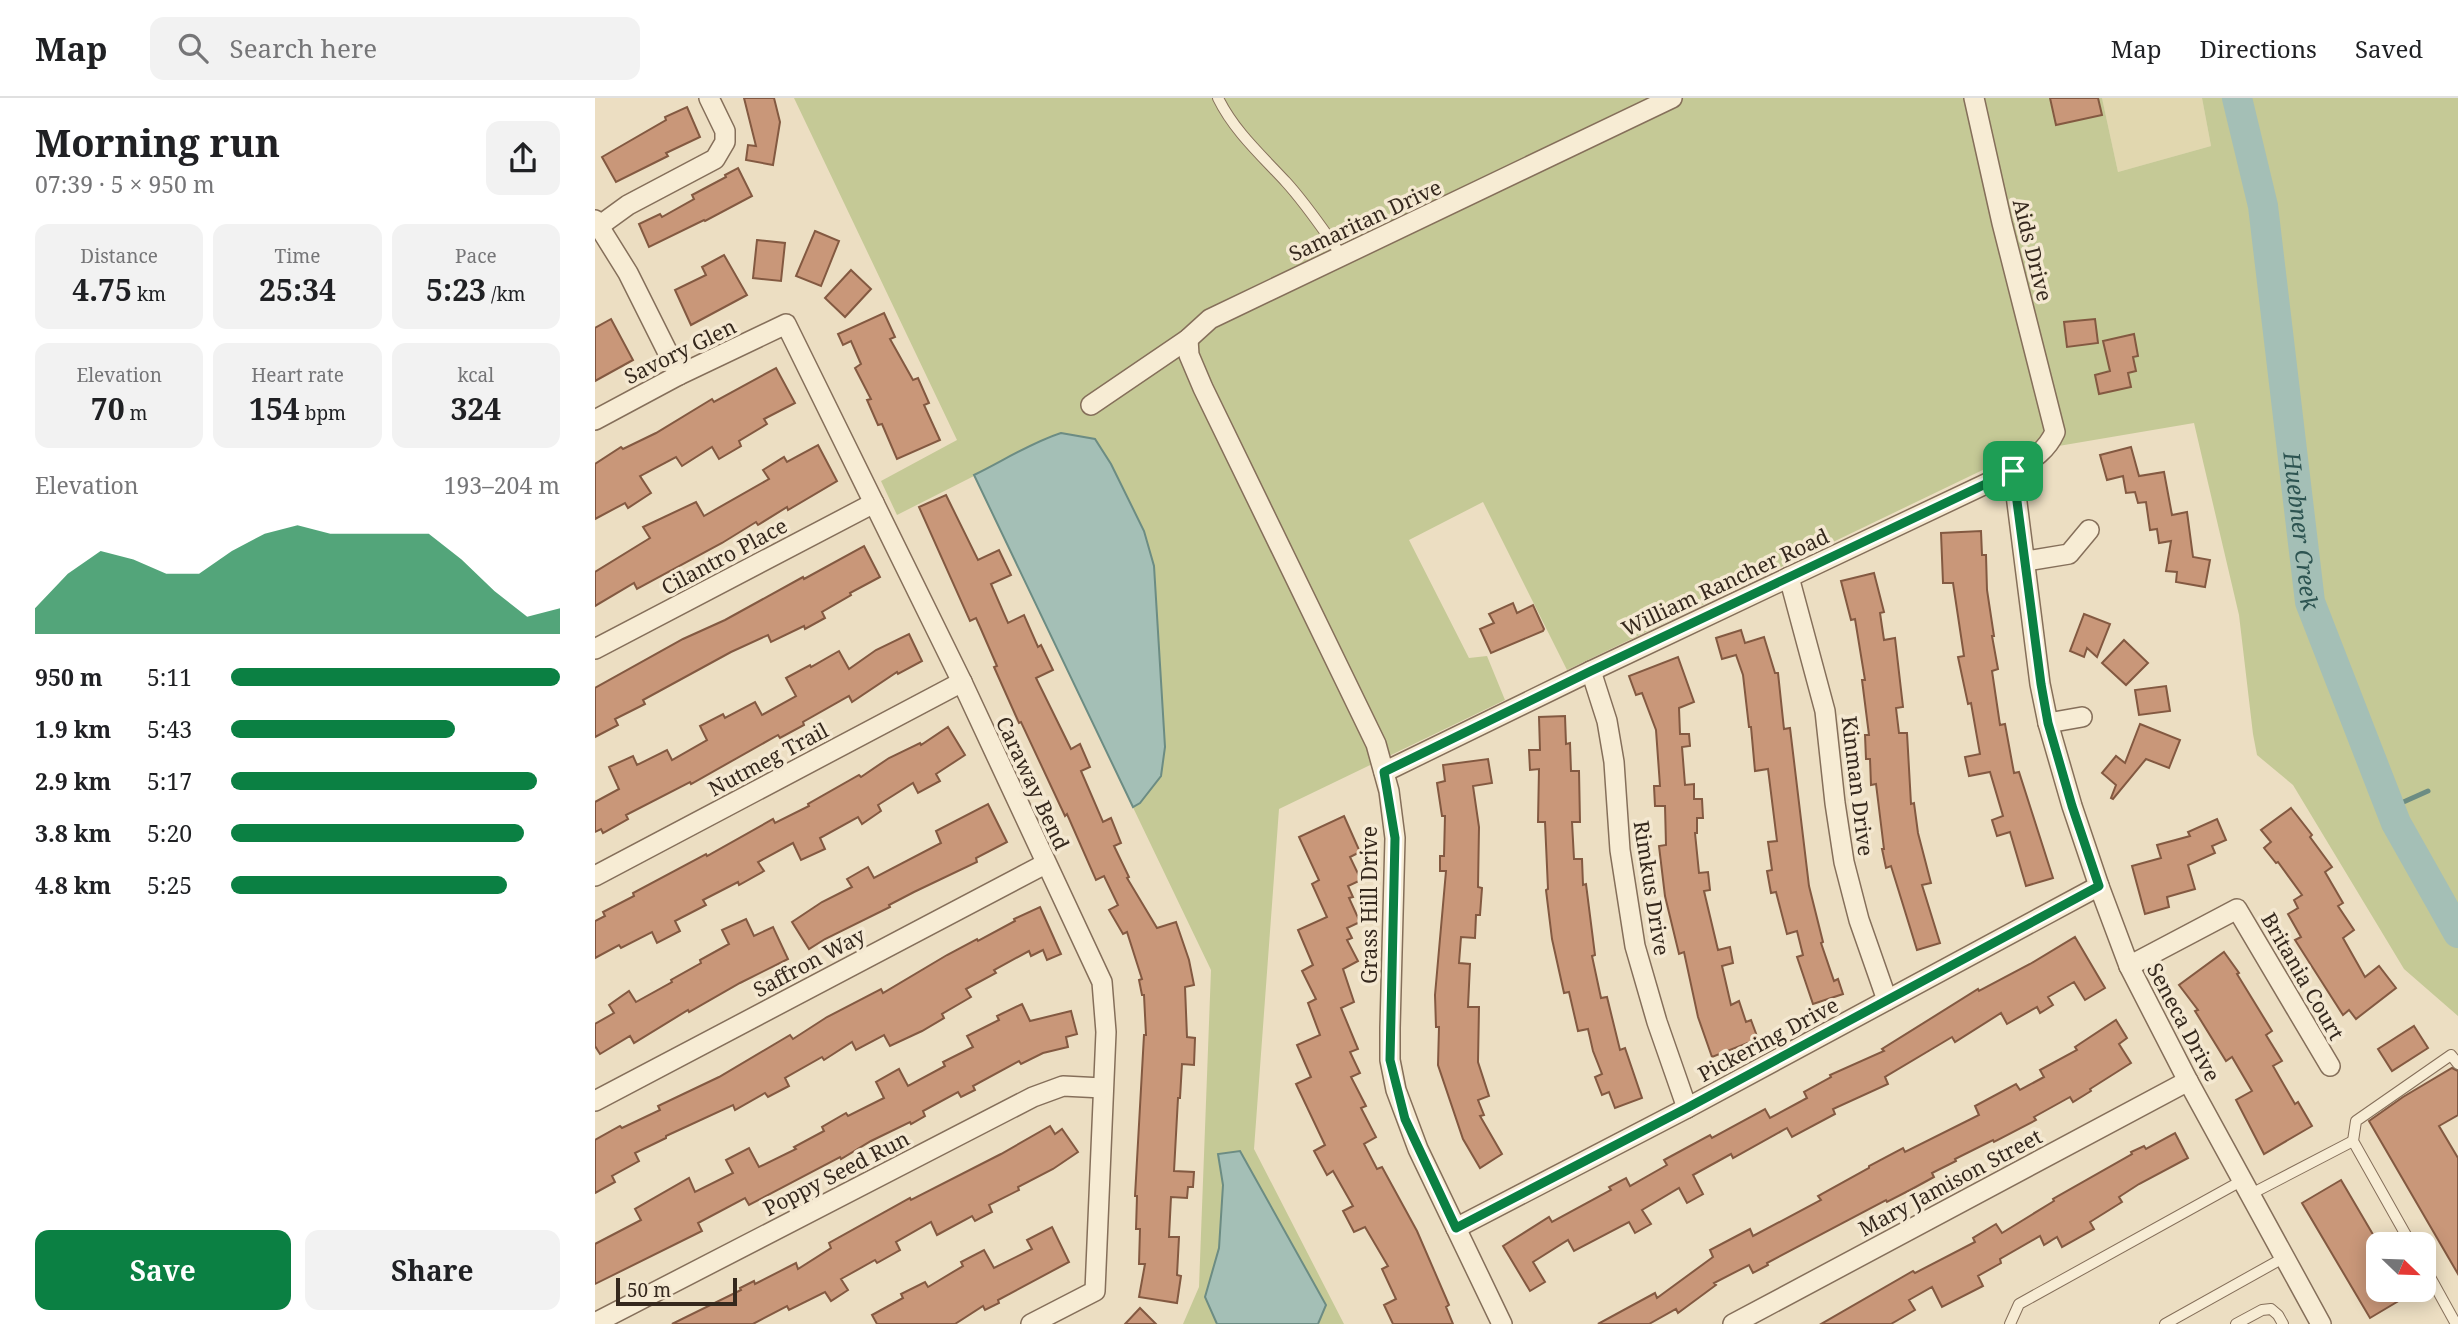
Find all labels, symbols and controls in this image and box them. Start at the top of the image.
search box [150,17,640,80]
text: Map [35,26,108,71]
icon: search [174,29,212,67]
text: Search here [230,30,377,66]
text: Map [2111,32,2162,65]
text: Directions [2200,32,2317,65]
text: Saved [2355,32,2423,65]
text: Morning run [35,116,280,168]
button: share [486,121,560,195]
text: 07:39 · 5 × 950 m [35,168,215,200]
street label: Samaritan Drive [1284,172,1446,268]
street label: Aids Drive [2007,196,2059,304]
text: Distance [80,243,158,269]
text: Time [275,243,320,269]
text: Pace [455,243,497,269]
text: 4.75 [72,269,132,310]
text: 25:34 [259,269,336,310]
text: 5:23 [426,269,486,310]
text: km [132,281,166,307]
text: /km [486,281,526,307]
street label: Savory Glen [619,312,741,390]
text: Elevation [76,362,162,388]
text: Heart rate [251,362,344,388]
text: kcal [457,362,494,388]
text: 70 [91,388,125,429]
text: 154 [249,388,300,429]
text: 324 [450,388,501,429]
text: m [125,400,148,426]
text: bpm [300,400,346,426]
pin [1983,441,2043,501]
water label: Huebner Creek [2276,449,2328,616]
icon: arrive [1994,452,2032,490]
text: Elevation [35,469,139,501]
text: 193–204 m [444,469,560,501]
street label: Cilantro Place [656,511,792,601]
street label: William Rancher Road [1617,522,1833,642]
text: 950 m [35,661,103,693]
text: 5:11 [147,661,192,693]
street label: Caraway Bend [990,712,1076,854]
text: 1.9 km [35,713,111,745]
text: 5:43 [147,713,192,745]
street label: Kinman Drive [1836,714,1880,858]
street label: Nutmeg Trail [703,715,833,802]
text: 2.9 km [35,765,111,797]
text: 5:17 [147,765,192,797]
text: 3.8 km [35,817,111,849]
text: 5:20 [147,817,192,849]
street label: Rimkus Drive [1628,819,1676,957]
street label: Grass Hill Drive [1355,826,1383,984]
text: 4.8 km [35,869,111,901]
text: 5:25 [147,869,192,901]
street label: Britania Court [2255,907,2351,1045]
street label: Saffron Way [748,921,870,1003]
street label: Seneca Drive [2141,958,2227,1086]
street label: Pickering Drive [1693,990,1843,1088]
street label: Mary Jamison Street [1853,1122,2047,1242]
street label: Poppy Seed Run [758,1124,914,1222]
button: Save [35,1230,291,1310]
button: Share [305,1230,560,1310]
north arrow [2366,1232,2436,1302]
map controls [2366,1232,2436,1302]
scale bar [616,1275,737,1307]
text: 50 m [627,1277,671,1303]

